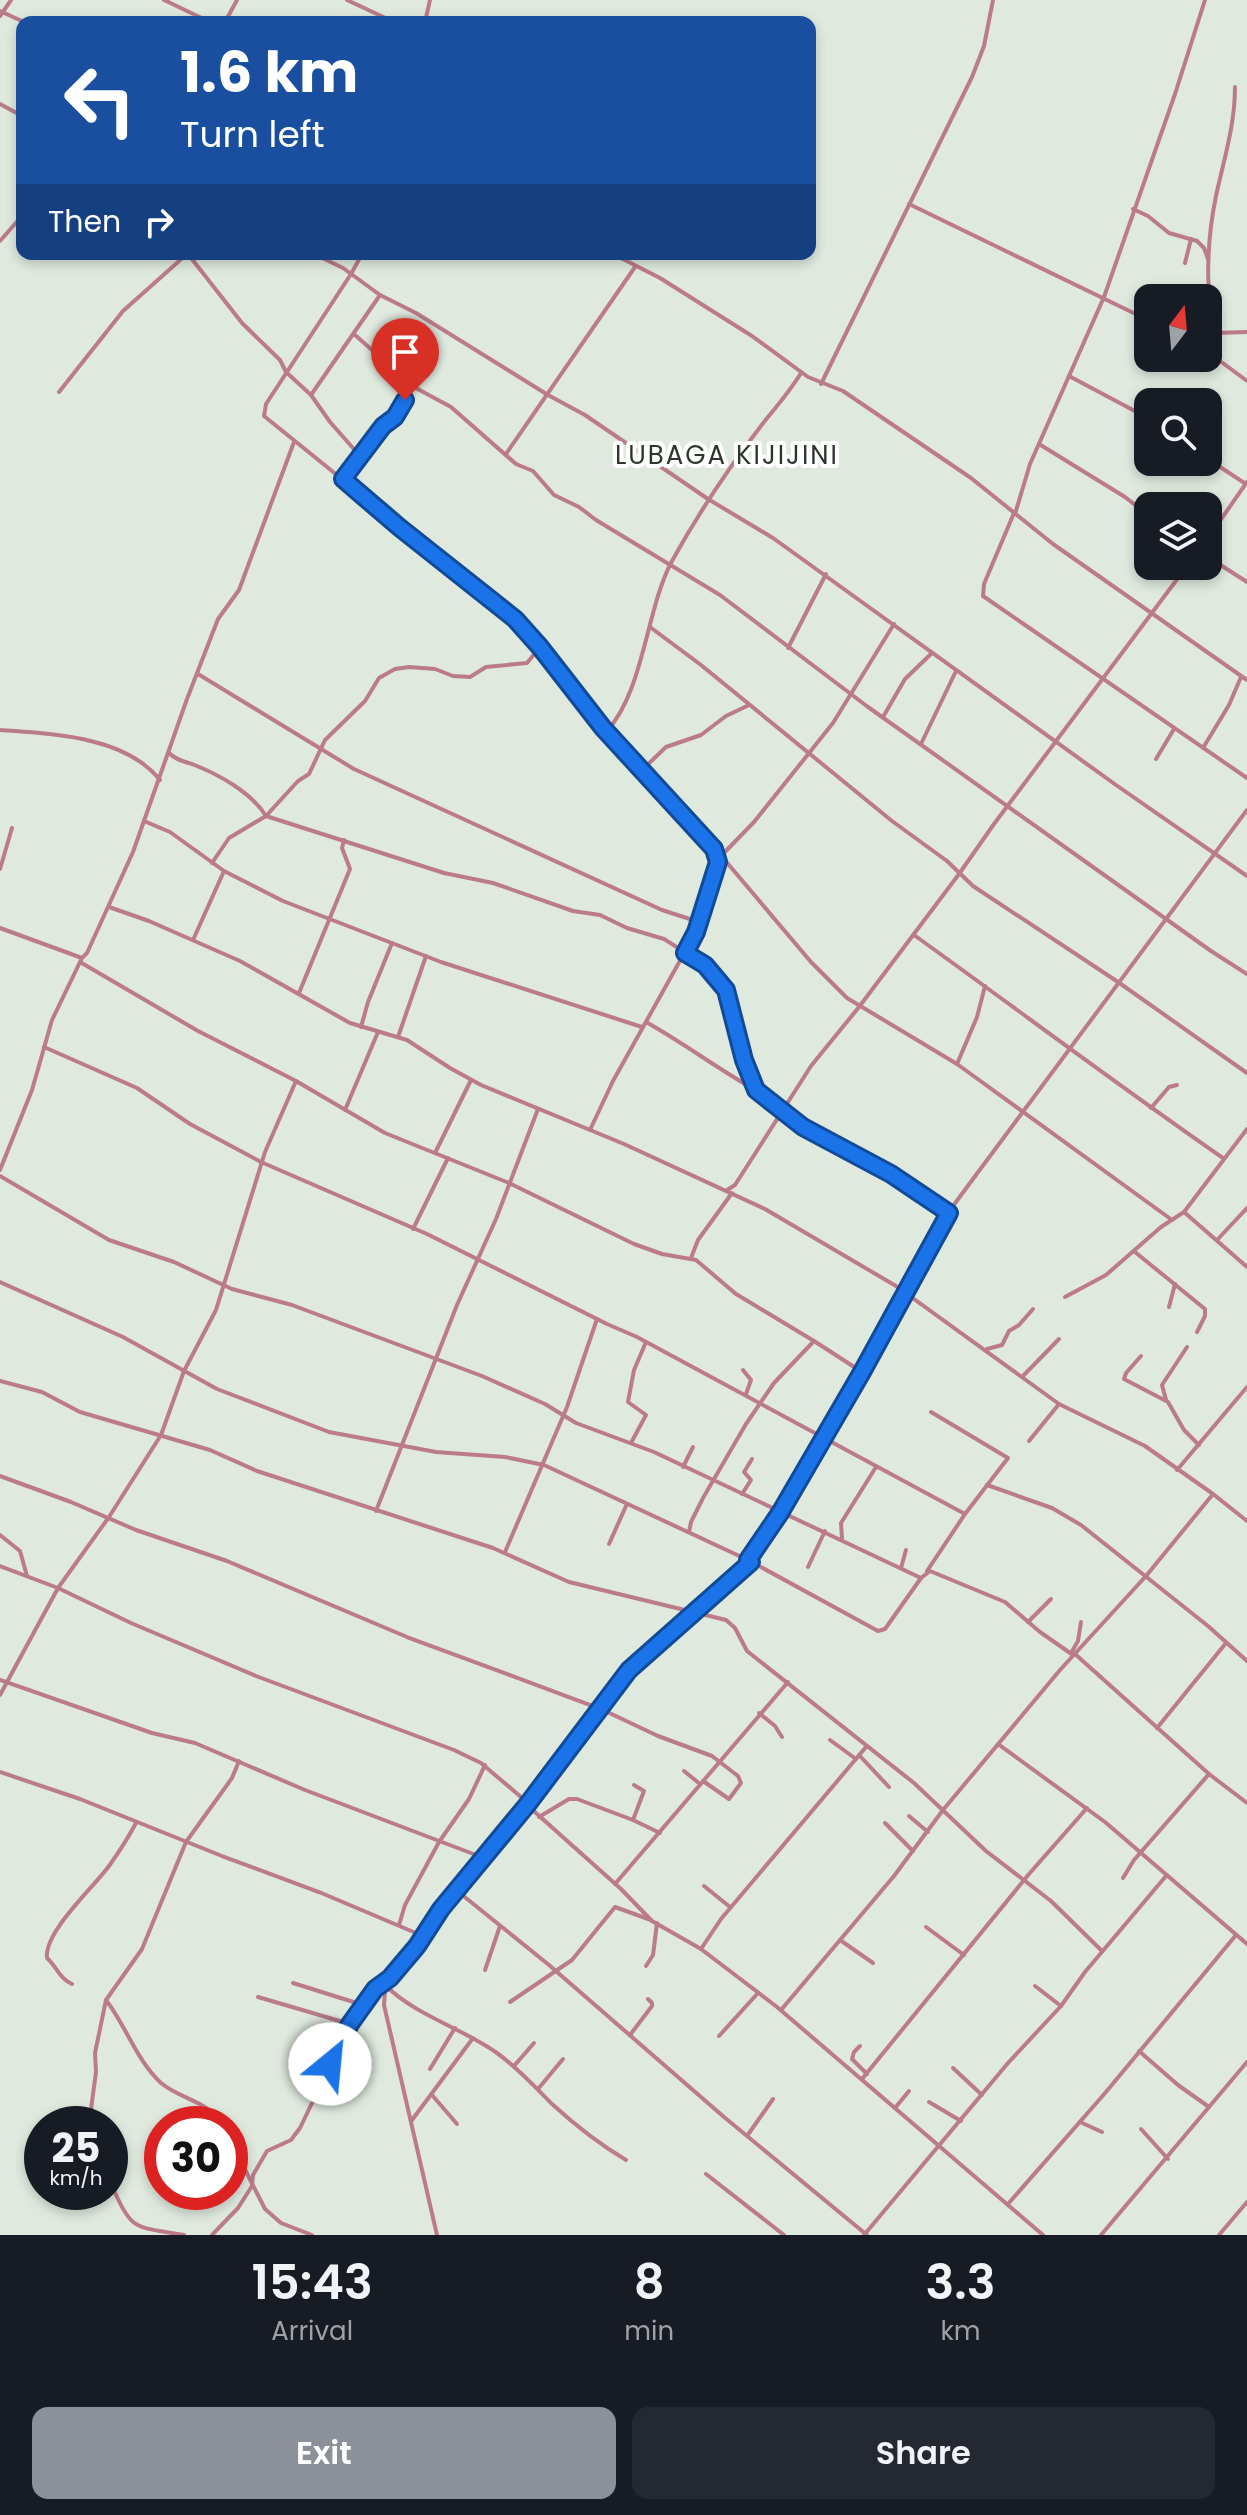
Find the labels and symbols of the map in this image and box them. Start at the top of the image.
north arrow [1134,284,1222,372]
pin [371,318,439,400]
district label: LUBAGA KIJIJINI [615,437,839,473]
position arrow [288,2022,372,2106]
speed limit sign: 30 [144,2106,248,2210]

